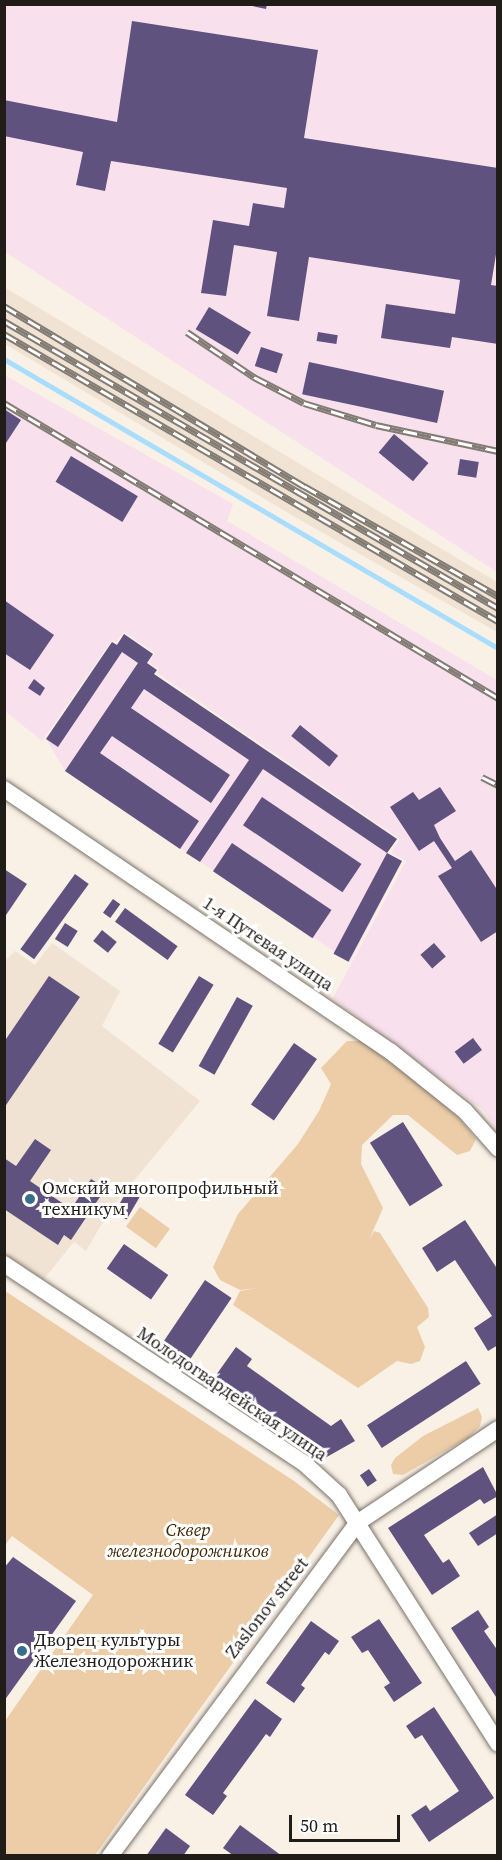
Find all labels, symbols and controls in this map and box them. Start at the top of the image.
street label: 1-я Путевая улица [199,892,337,996]
place label: Омский многопрофильный техникум [42,1178,279,1220]
marker: Омский многопрофильный техникум [23,1192,37,1206]
street label: Молодогвардейская улица [133,1322,331,1466]
park label: Сквер железнодорожников [107,1520,269,1562]
street label: Zaslonov street [221,1554,313,1662]
place label: Дворец культуры Железнодорожник [34,1630,193,1672]
marker: Дворец культуры Железнодорожник [15,1644,29,1658]
scale bar [292,1803,403,1841]
text: 50 m [300,1813,338,1838]

